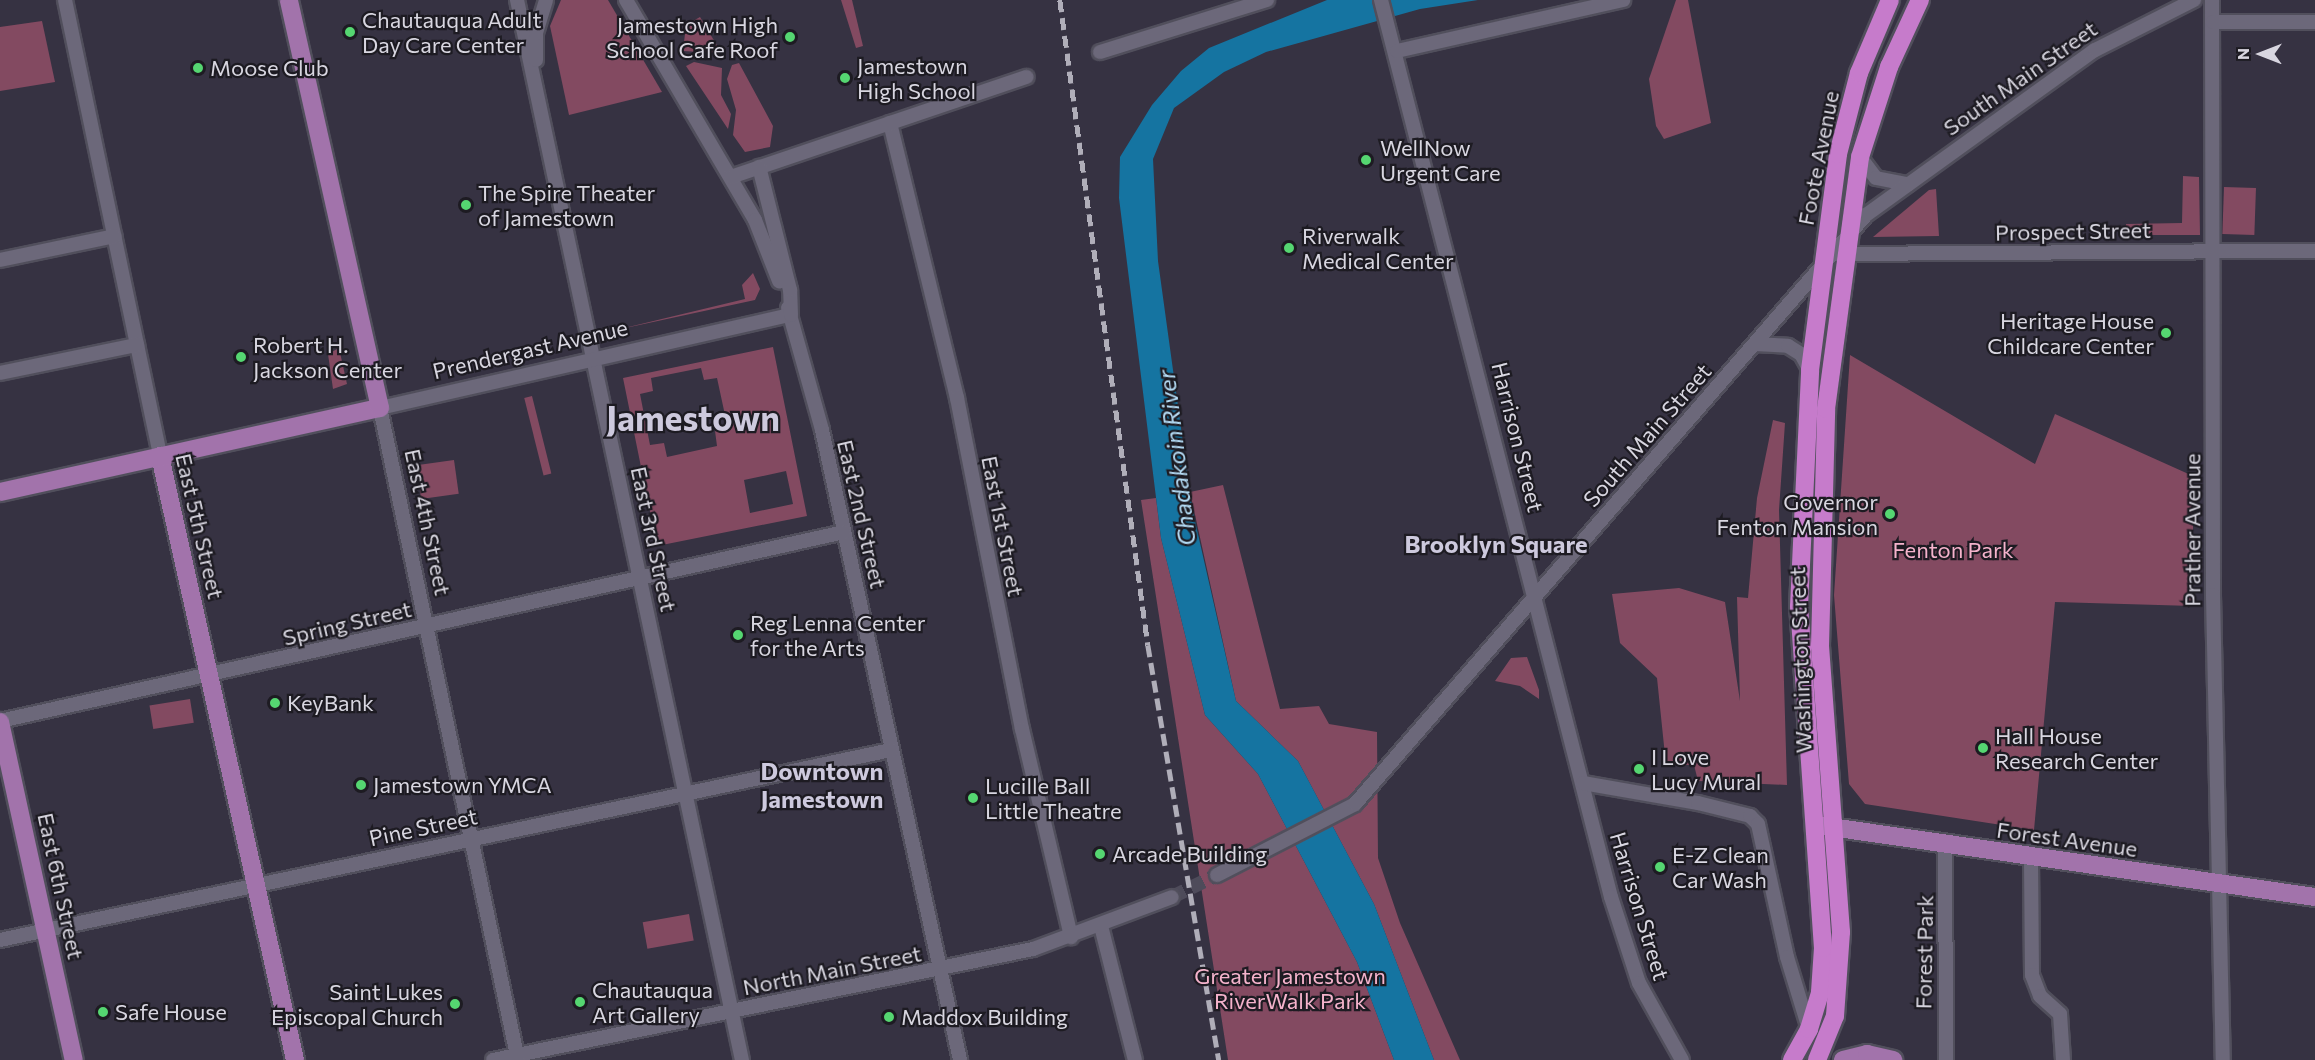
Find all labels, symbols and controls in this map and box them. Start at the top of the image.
place label: Chautauqua Adult Day Care Center [362,6,541,57]
place label: Jamestown High School Cafe Roof [606,11,778,62]
street label: South Main Street [1938,15,2102,141]
north arrow [2231,24,2291,84]
marker: Chautauqua Adult Day Care Center [343,25,357,39]
marker: Jamestown High School Cafe Roof [783,30,797,44]
text: N [2233,48,2252,60]
place label: Jamestown High School [857,52,976,104]
place label: Moose Club [210,55,329,81]
marker: Moose Club [191,61,205,75]
marker: Jamestown High School [838,71,852,85]
street label: Foote Avenue [1792,89,1844,227]
place label: WellNow Urgent Care [1380,134,1501,186]
marker: WellNow Urgent Care [1357,151,1375,169]
place label: The Spire Theater of Jamestown [478,179,655,230]
marker: The Spire Theater of Jamestown [459,198,473,212]
street label: Prospect Street [1995,216,2151,246]
place label: Riverwalk Medical Center [1302,222,1454,274]
marker: Riverwalk Medical Center [1280,239,1298,257]
place label: Heritage House Childcare Center [1987,307,2154,358]
street label: Prendergast Avenue [430,314,630,384]
marker: Heritage House Childcare Center [2159,326,2173,340]
place label: Robert H. Jackson Center [253,331,402,382]
marker: Robert H. Jackson Center [234,350,248,364]
street label: South Main Street [1578,358,1716,512]
street label: Harrison Street [1487,359,1549,515]
water label: Chadakoin River [1151,368,1201,548]
district label: Jamestown [606,398,780,438]
street label: East 2nd Street [832,437,892,591]
street label: East 4th Street [400,446,456,598]
street label: East 5th Street [170,451,230,601]
street label: Prather Avenue [2179,453,2205,607]
street label: East 1st Street [976,454,1030,598]
street label: East 3rd Street [626,464,682,614]
place label: Governor Fenton Mansion [1716,488,1878,540]
marker: Governor Fenton Mansion [1883,507,1897,521]
district label: Brooklyn Square [1404,530,1588,558]
park label: Fenton Park [1892,537,2014,563]
street label: Washington Street [1784,566,1816,754]
street label: Spring Street [280,595,414,651]
place label: Reg Lenna Center for the Arts [750,609,925,660]
marker: Reg Lenna Center for the Arts [731,628,745,642]
place label: KeyBank [287,690,374,716]
marker: KeyBank [268,696,282,710]
place label: Hall House Research Center [1995,722,2158,774]
marker: Hall House Research Center [1976,741,1990,755]
place label: I Love Lucy Mural [1651,743,1761,794]
district label: Downtown Jamestown [761,757,883,813]
marker: I Love Lucy Mural [1632,762,1646,776]
place label: Jamestown YMCA [373,772,552,798]
place label: Lucille Ball Little Theatre [985,772,1122,824]
marker: Jamestown YMCA [354,778,368,792]
marker: Lucille Ball Little Theatre [966,791,980,805]
street label: Pine Street [366,803,480,851]
street label: East 6th Street [33,810,89,962]
street label: Forest Avenue [1995,816,2139,862]
street label: Harrison Street [1605,829,1675,983]
place label: Arcade Building [1112,841,1267,867]
place label: E-Z Clean Car Wash [1672,841,1769,892]
marker: Arcade Building [1093,847,1107,861]
marker: E-Z Clean Car Wash [1653,860,1667,874]
street label: Forest Park [1910,895,1938,1009]
street label: North Main Street [740,940,924,1000]
park label: Greater Jamestown RiverWalk Park [1194,962,1386,1014]
place label: Chautauqua Art Gallery [592,976,713,1028]
place label: Saint Lukes Episcopal Church [271,978,443,1030]
marker: Chautauqua Art Gallery [573,995,587,1009]
marker: Saint Lukes Episcopal Church [448,997,462,1011]
place label: Safe House [115,999,227,1025]
place label: Maddox Building [901,1004,1068,1030]
marker: Safe House [96,1005,110,1019]
marker: Maddox Building [882,1010,896,1024]

